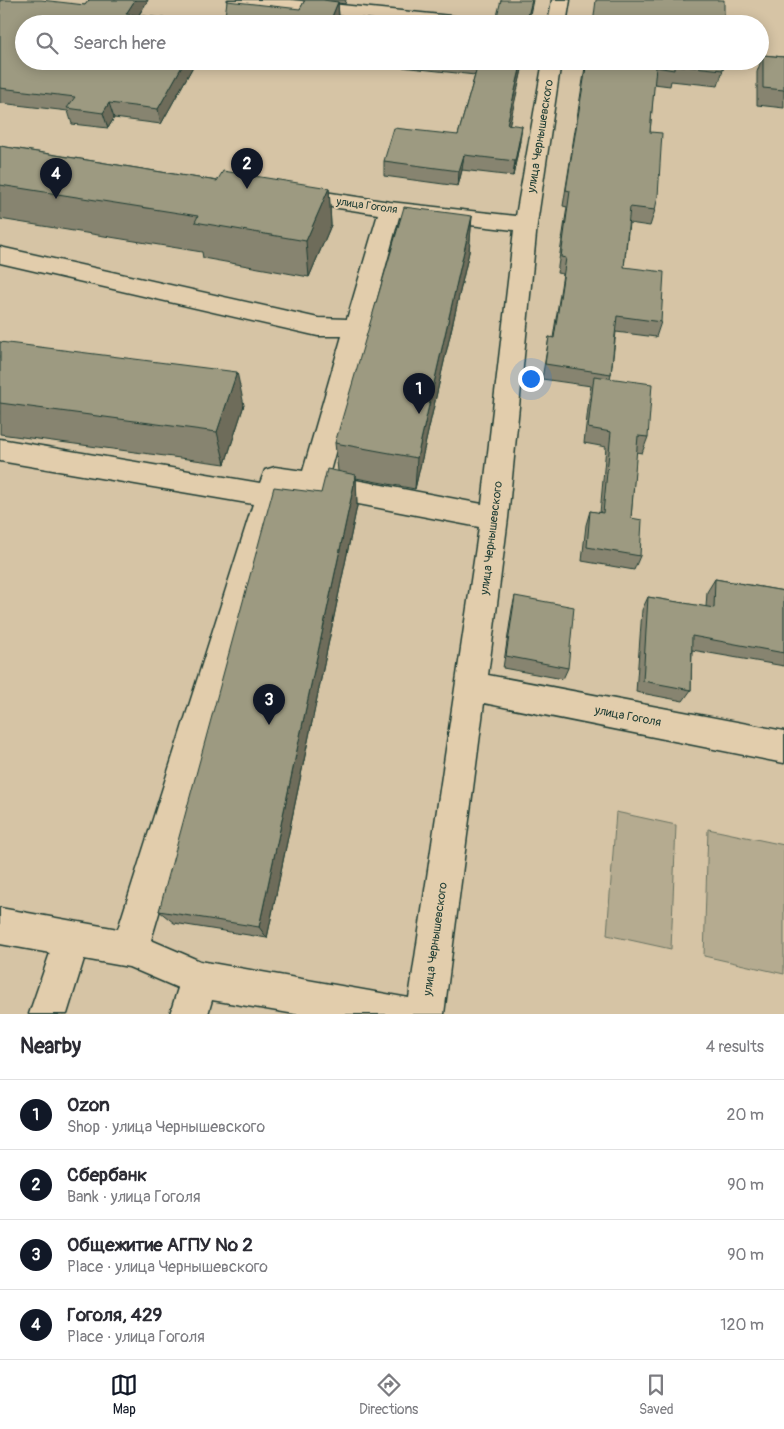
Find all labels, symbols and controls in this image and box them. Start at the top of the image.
search box [15,15,769,70]
icon: search [33,29,61,57]
text: Search here [73,31,166,55]
street label: улица Чернышевского [524,78,557,195]
pin: 2 [231,148,263,189]
pin: 4 [40,158,72,199]
street label: улица Гоголя [335,195,398,216]
your location [518,366,544,392]
pin: 1 [403,373,435,414]
street label: улица Чернышевского [477,480,506,597]
pin: 3 [253,684,285,725]
street label: улица Гоголя [593,703,663,730]
street label: улица Чернышевского [420,881,451,998]
text: Nearby [20,1033,81,1060]
text: 4 results [706,1037,764,1057]
text: Ozon [67,1093,110,1117]
text: 1 [33,1105,39,1125]
text: 20 m [726,1105,764,1125]
text: Shop · улица Чернышевского [67,1117,265,1137]
text: Сбербанк [67,1163,147,1187]
text: 2 [32,1175,40,1195]
text: 90 m [727,1175,764,1195]
text: Bank · улица Гоголя [67,1187,200,1207]
text: Общежитие АГПУ № 2 [67,1233,253,1257]
text: 3 [32,1245,40,1265]
text: 90 m [727,1245,764,1265]
text: Place · улица Чернышевского [67,1257,268,1277]
text: Гоголя, 429 [67,1303,162,1327]
text: 4 [31,1315,41,1335]
text: 120 m [720,1315,764,1335]
text: Place · улица Гоголя [67,1327,205,1347]
tab: Map [110,1371,138,1418]
tab: Directions [359,1371,418,1418]
tab: Saved [639,1371,674,1418]

